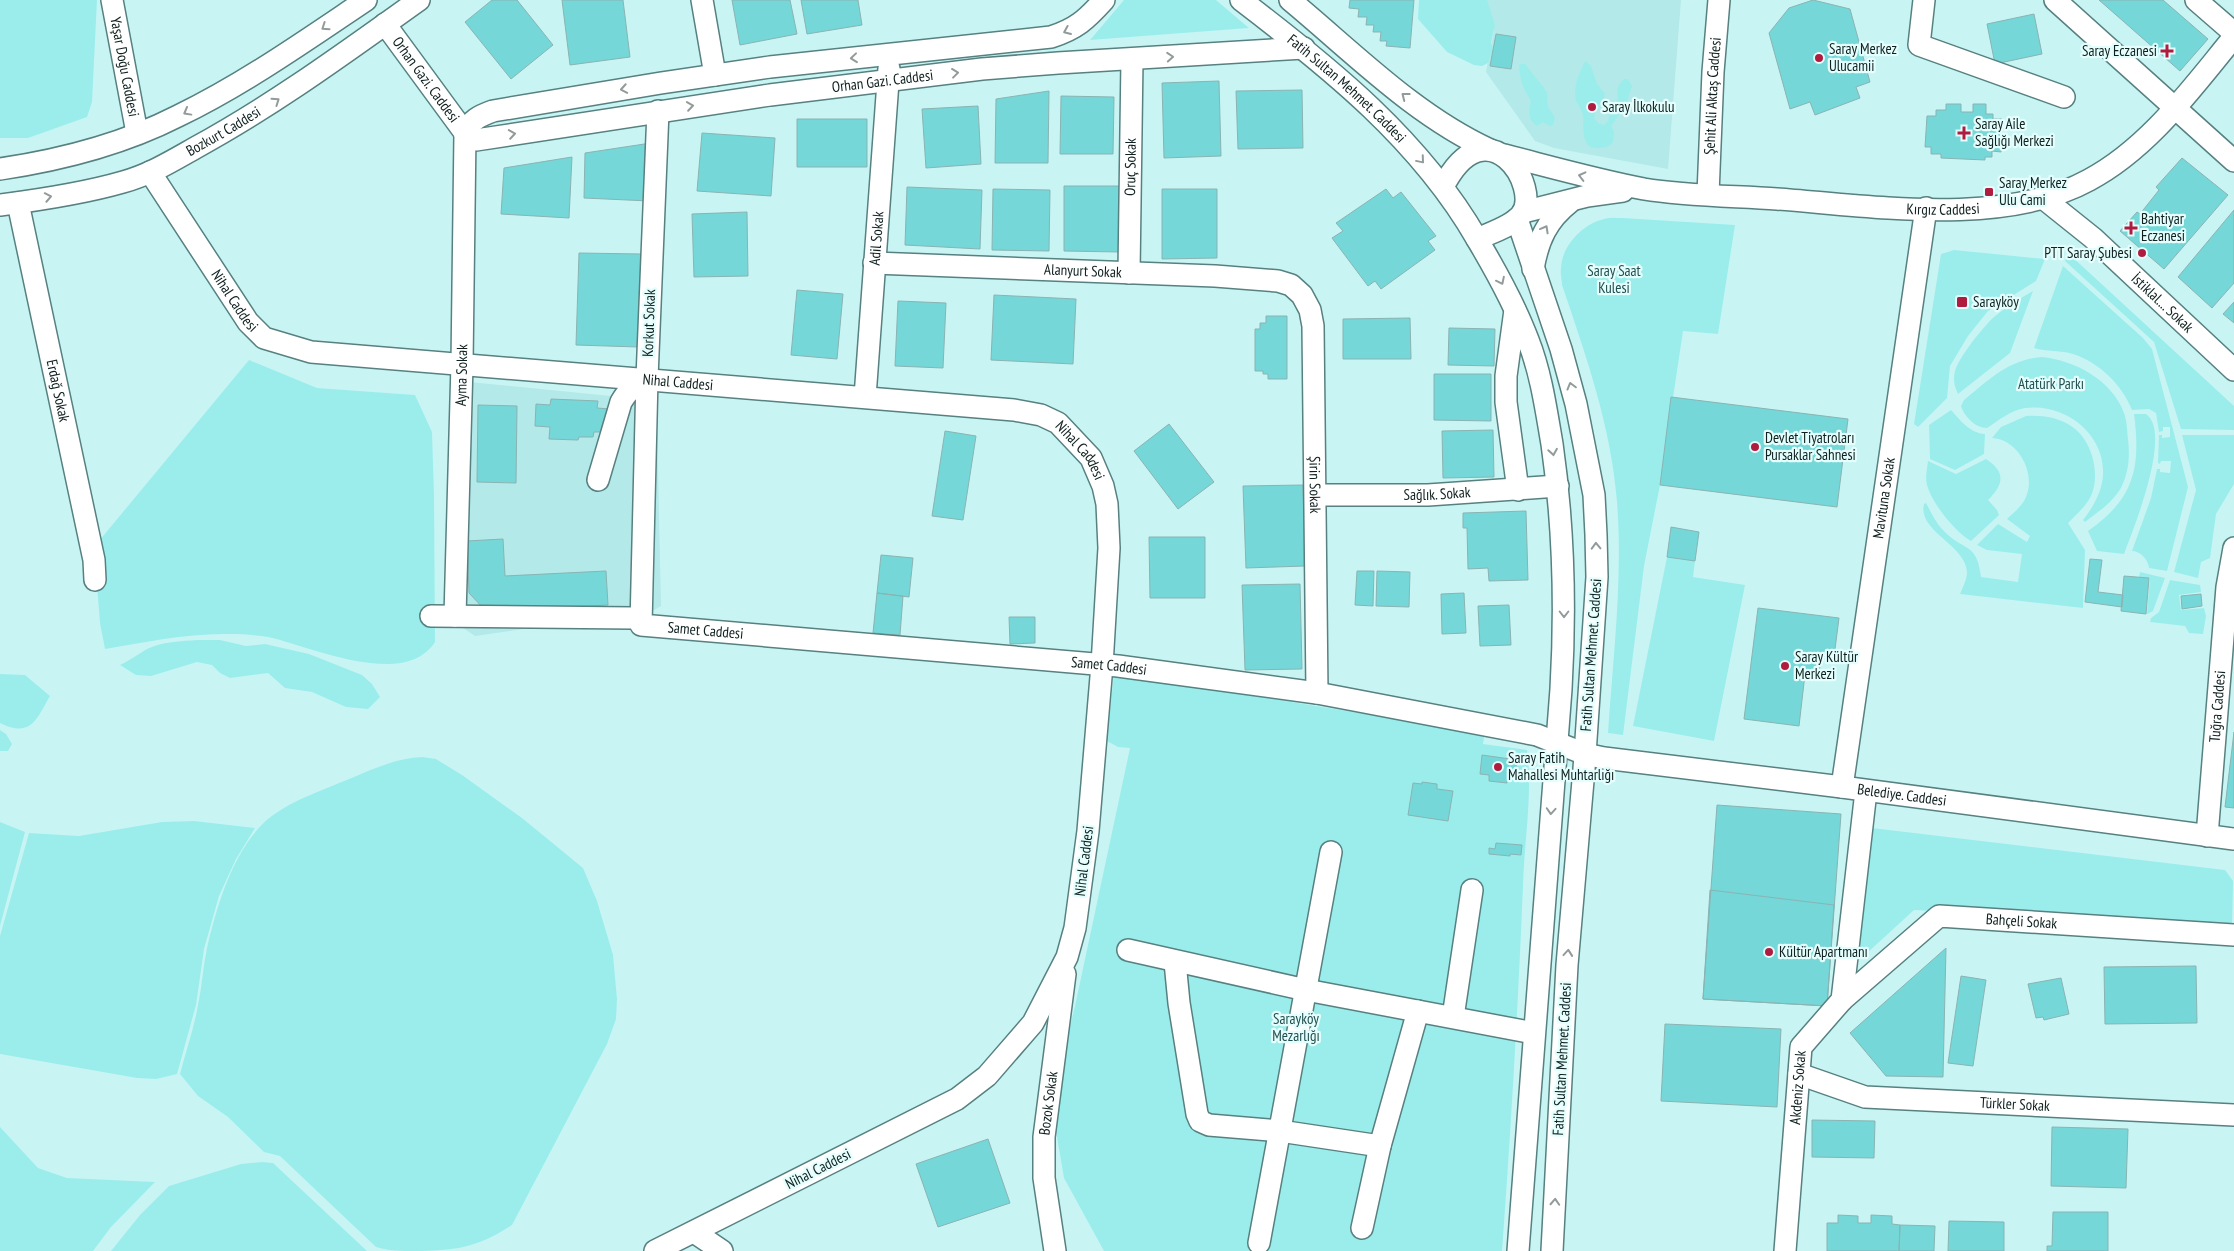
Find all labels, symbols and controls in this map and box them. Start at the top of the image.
street label: Yaşar Doğu Caddesi [106,15,144,118]
one-way arrow [321,21,331,30]
one-way arrow [1063,24,1072,35]
street label: Fatih Sultan Mehmet. Caddesi [1284,30,1410,147]
street label: Orhan Gazi. Caddesi [388,33,464,126]
street label: Şehit Ali Aktaş Caddesi [1700,37,1725,155]
place label: Saray Merkez Ulucamii [1829,39,1897,75]
place label: Saray Eczanesi [2082,41,2157,60]
marker: Saray Eczanesi [2161,45,2173,57]
one-way arrow [1166,51,1174,62]
one-way arrow [850,52,858,63]
marker: Saray Merkez Ulucamii [1813,52,1825,64]
street label: Orhan Gazi. Caddesi [831,65,934,96]
one-way arrow [952,68,960,79]
one-way arrow [620,83,628,93]
one-way arrow [1402,93,1411,101]
place label: Saray İlkokulu [1602,97,1674,116]
one-way arrow [270,98,279,107]
one-way arrow [686,101,694,112]
marker: Saray İlkokulu [1586,101,1598,113]
street label: Bozkurt Caddesi [183,102,264,160]
one-way arrow [183,106,192,116]
place label: Saray Aile Sağlığı Merkezi [1975,114,2054,150]
marker: Saray Aile Sağlığı Merkezi [1957,126,1971,140]
one-way arrow [508,130,516,140]
street label: Oruç Sokak [1120,138,1140,196]
one-way arrow [1415,154,1424,163]
one-way arrow [1577,171,1586,182]
place label: Saray Merkez Ulu Cami [1999,173,2067,209]
marker: Saray Merkez Ulu Cami [1983,186,1995,198]
one-way arrow [44,193,53,203]
street label: Kırgız Caddesi [1906,198,1980,219]
place label: Bahtiyar Eczanesi [2141,209,2185,245]
street label: Adil Sokak [865,211,888,266]
marker: Bahtiyar Eczanesi [2125,222,2137,234]
one-way arrow [1539,225,1549,234]
place label: PTT Saray Şubesi [2044,243,2132,262]
marker: PTT Saray Şubesi [2136,247,2148,259]
street label: Alanyurt Sokak [1044,259,1122,281]
park label: Saray Saat Kulesi [1587,261,1641,297]
street label: Nihal Caddesi [207,266,262,336]
street label: İstiklal.... Sokak [2128,269,2198,336]
one-way arrow [1495,276,1505,285]
street label: Korkut Sokak [638,289,659,357]
place label: Sarayköy [1973,292,2019,311]
marker: Sarayköy [1955,295,1969,309]
street label: Ayma Sokak [451,344,471,406]
street label: Erdağ Sokak [43,358,74,424]
street label: Nihal Caddesi [642,369,714,394]
park label: Atatürk Parkı [2018,374,2084,393]
one-way arrow [1567,383,1577,391]
street label: Nihal Caddesi [1051,416,1109,483]
place label: Devlet Tiyatroları Pursaklar Sahnesi [1765,428,1856,464]
marker: Devlet Tiyatroları Pursaklar Sahnesi [1749,441,1761,453]
one-way arrow [1547,449,1558,457]
street label: Şirin Sokak [1305,456,1325,514]
street label: Mavituna Sokak [1868,456,1899,540]
street label: Sağlık. Sokak [1404,482,1471,504]
one-way arrow [1591,542,1602,550]
street label: Fatih Sultan Mehmet. Caddesi [1576,578,1605,732]
one-way arrow [1559,610,1569,618]
street label: Samet Caddesi [667,617,744,643]
place label: Saray Kültür Merkezi [1795,647,1859,683]
street label: Samet Caddesi [1070,652,1148,679]
marker: Saray Kültür Merkezi [1779,660,1791,672]
street label: Tuğra Caddesi [2205,670,2229,743]
place label: Saray Fatih Mahallesi Muhtarlığı [1508,748,1614,784]
marker: Saray Fatih Mahallesi Muhtarlığı [1492,761,1504,773]
street label: Belediye. Caddesi [1856,779,1948,810]
one-way arrow [1546,807,1557,815]
street label: Nihal Caddesi [1070,825,1097,897]
street label: Bahçeli Sokak [1985,909,2058,933]
place label: Kültür Apartmanı [1779,942,1868,961]
marker: Kültür Apartmanı [1763,946,1775,958]
one-way arrow [1562,948,1573,956]
street label: Fatih Sultan Mehmet. Caddesi [1548,982,1575,1136]
park label: Sarayköy Mezarlığı [1272,1009,1320,1045]
street label: Akdeniz Sokak [1785,1050,1810,1125]
street label: Bozok Sokak [1034,1070,1061,1136]
street label: Türkler Sokak [1980,1093,2050,1115]
street label: Nihal Caddesi [782,1144,854,1193]
one-way arrow [1549,1198,1560,1206]

